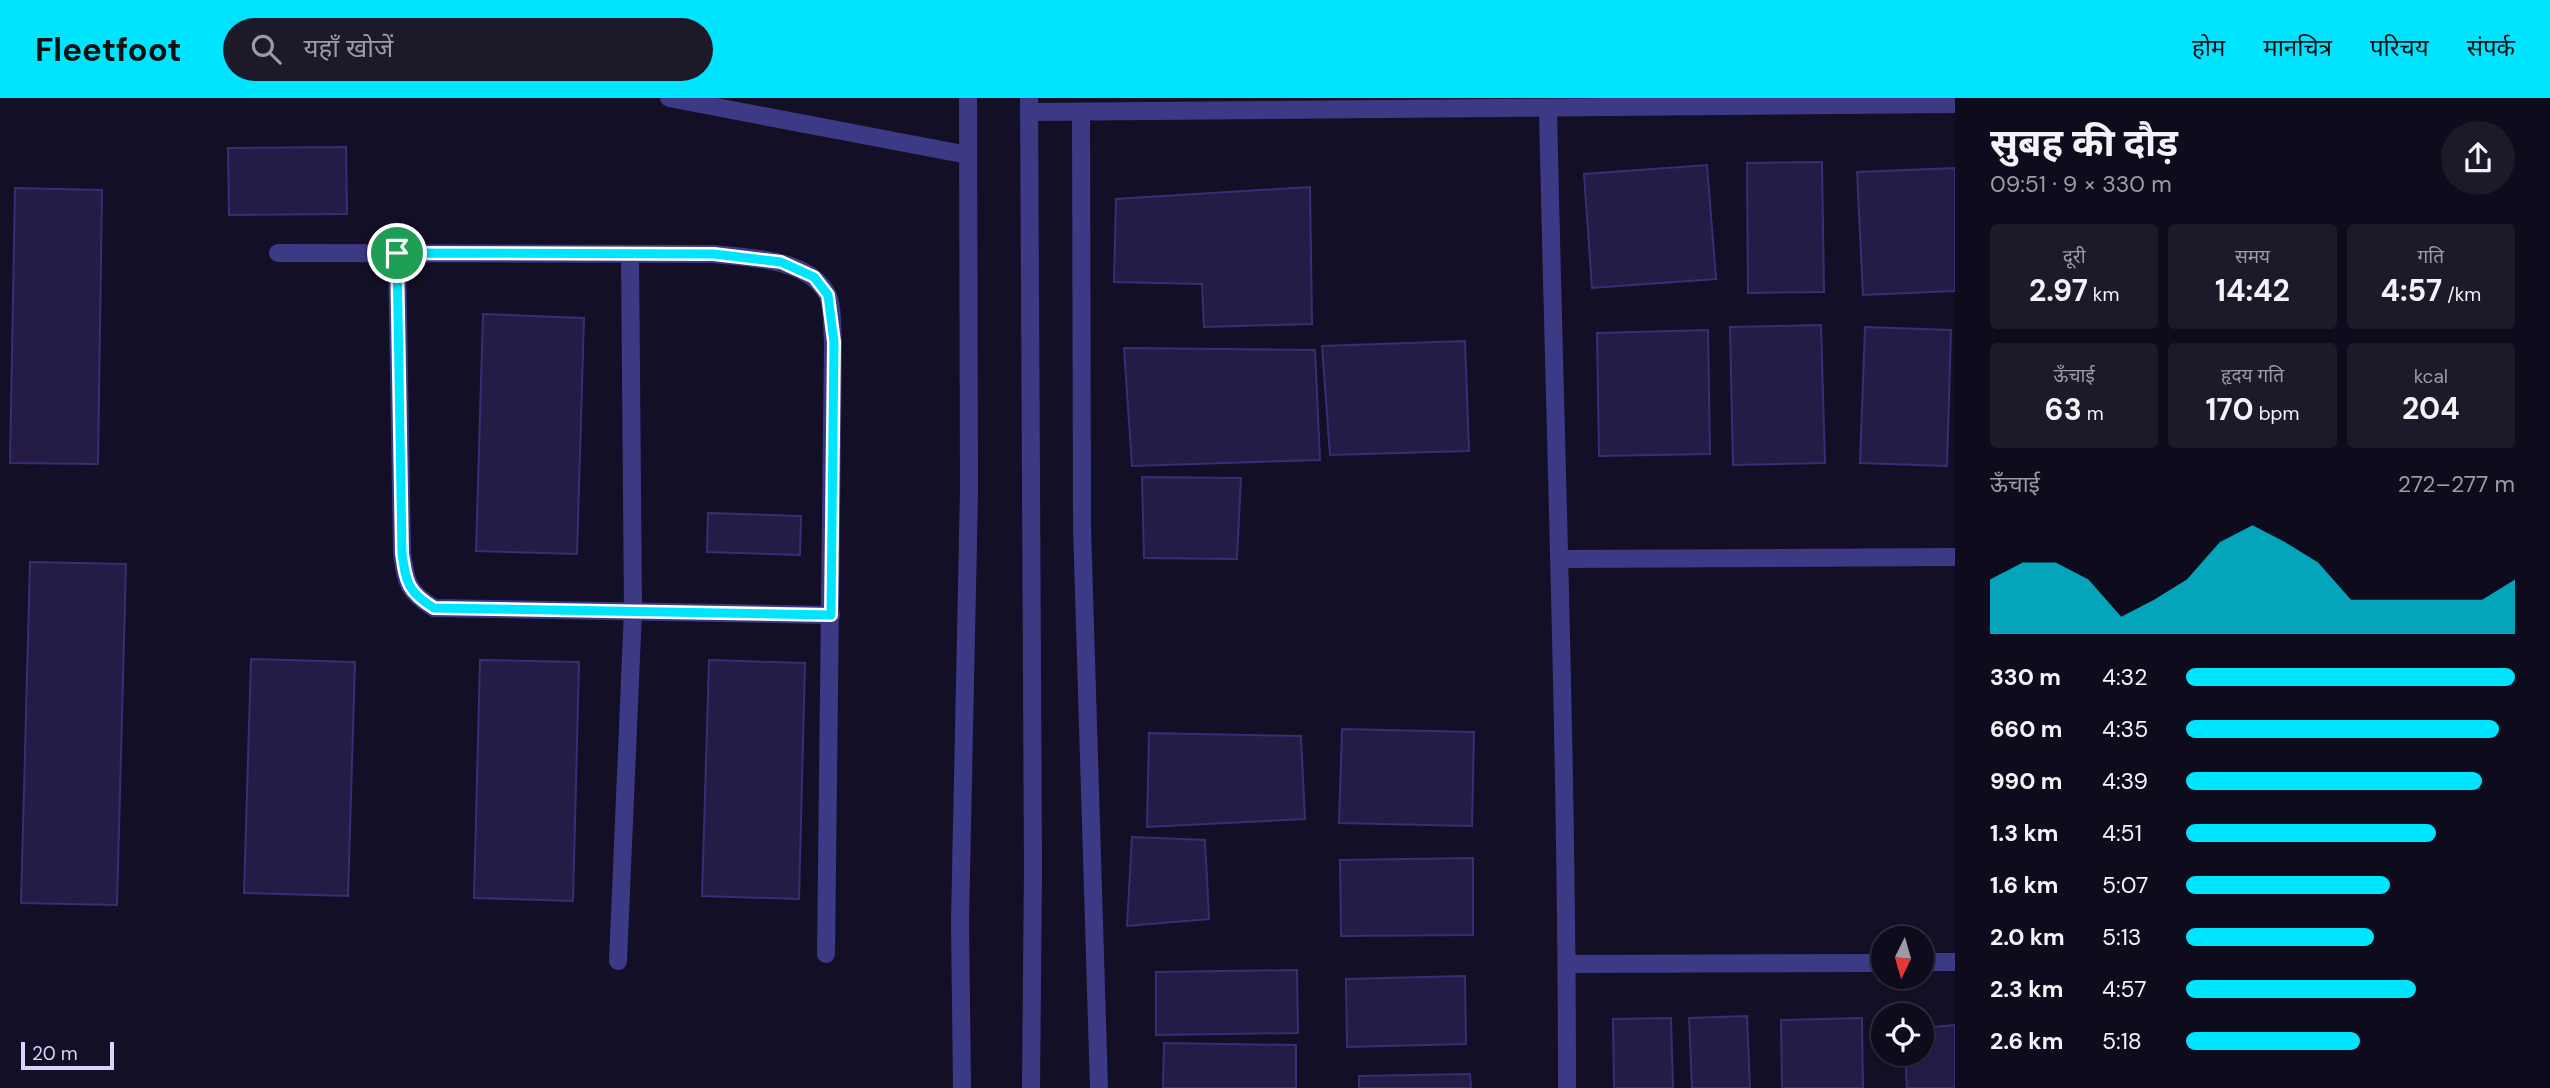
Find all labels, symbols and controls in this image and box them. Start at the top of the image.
search box [223,18,713,81]
text: Fleetfoot [35,28,181,71]
icon: search [247,30,285,68]
text: यहाँ खोजें [303,31,393,65]
text: होम [2192,32,2225,63]
text: मानचित्र [2263,32,2332,63]
text: परिचय [2370,32,2429,63]
text: संपर्क [2467,32,2515,63]
text: सुबह की दौड़ [1990,118,2178,168]
button: share [2441,121,2515,195]
text: 09:51 · 9 × 330 m [1990,169,2172,199]
pin [367,223,427,283]
icon: arrive [378,234,416,272]
text: दूरी [2063,244,2086,269]
text: समय [2235,244,2270,269]
text: गति [2418,244,2444,269]
text: 2.97 [2029,271,2088,310]
text: 14:42 [2215,271,2290,310]
text: 4:57 [2380,271,2442,310]
text: km [2088,282,2119,307]
text: /km [2442,282,2481,307]
text: ऊँचाई [2054,363,2095,388]
text: हृदय गति [2221,363,2284,388]
text: kcal [2414,364,2448,389]
text: 204 [2402,389,2460,428]
text: 63 [2045,390,2082,429]
text: 170 [2206,390,2254,429]
text: m [2082,401,2104,426]
text: bpm [2254,401,2299,426]
text: ऊँचाई [1990,469,2040,499]
text: 272–277 m [2398,469,2515,499]
text: 330 m [1990,662,2061,692]
text: 4:32 [2102,662,2147,692]
text: 660 m [1990,714,2062,744]
text: 4:35 [2102,714,2148,744]
text: 990 m [1990,766,2062,796]
text: 4:39 [2102,766,2148,796]
text: 1.3 km [1990,818,2058,848]
text: 4:51 [2102,818,2142,848]
text: 1.6 km [1990,870,2058,900]
text: 5:07 [2102,870,2148,900]
text: 2.0 km [1990,922,2065,952]
text: 5:13 [2102,922,2141,952]
north arrow [1871,926,1934,989]
map controls [1871,926,1934,1066]
text: 2.3 km [1990,974,2063,1004]
text: 4:57 [2102,974,2147,1004]
button: locate [1871,1003,1934,1066]
text: 2.6 km [1990,1026,2063,1056]
text: 5:18 [2102,1026,2142,1056]
scale bar [21,1039,114,1071]
text: 20 m [32,1041,78,1066]

